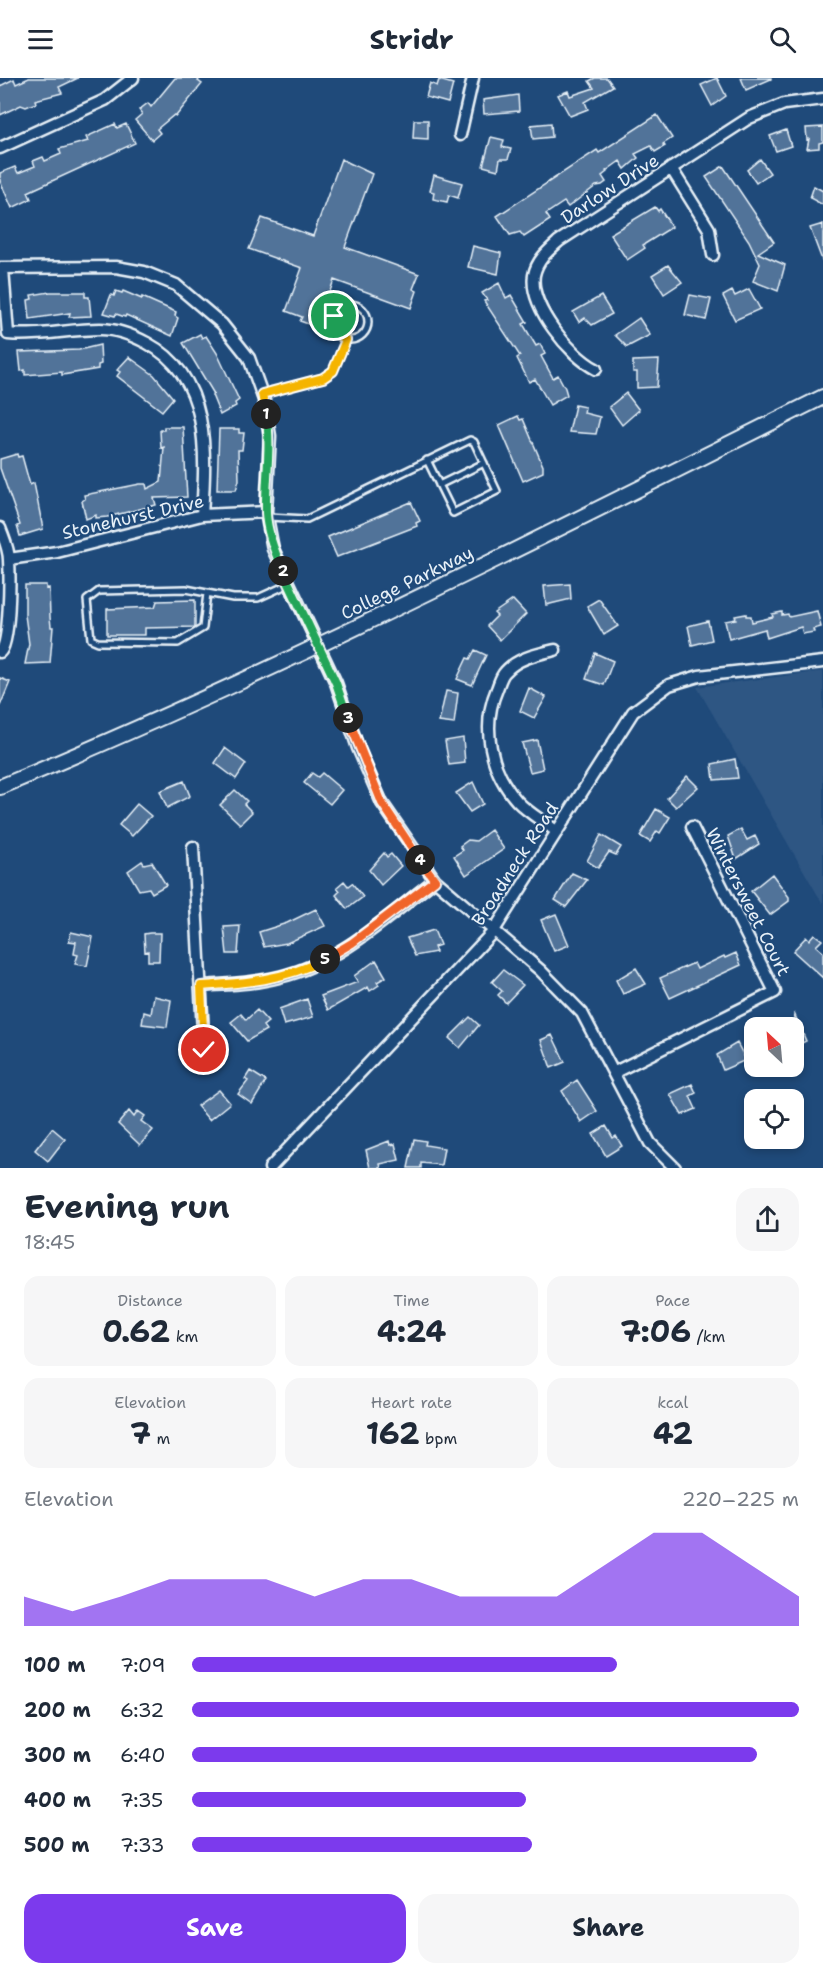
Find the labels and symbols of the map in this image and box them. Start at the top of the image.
street label: Darlow Drive [556,148,664,230]
pin [308,290,359,341]
pin: 1 [251,399,281,429]
street label: Stonehurst Drive [60,489,206,545]
street label: College Parkway [337,541,477,625]
pin: 2 [268,556,298,586]
pin: 3 [333,703,363,733]
street label: Broadneck Road [466,798,564,930]
street label: Wintersweet Court [700,824,796,980]
pin: 4 [405,845,435,875]
pin: 5 [310,944,340,974]
north arrow [744,1017,804,1077]
pin [178,1024,229,1075]

